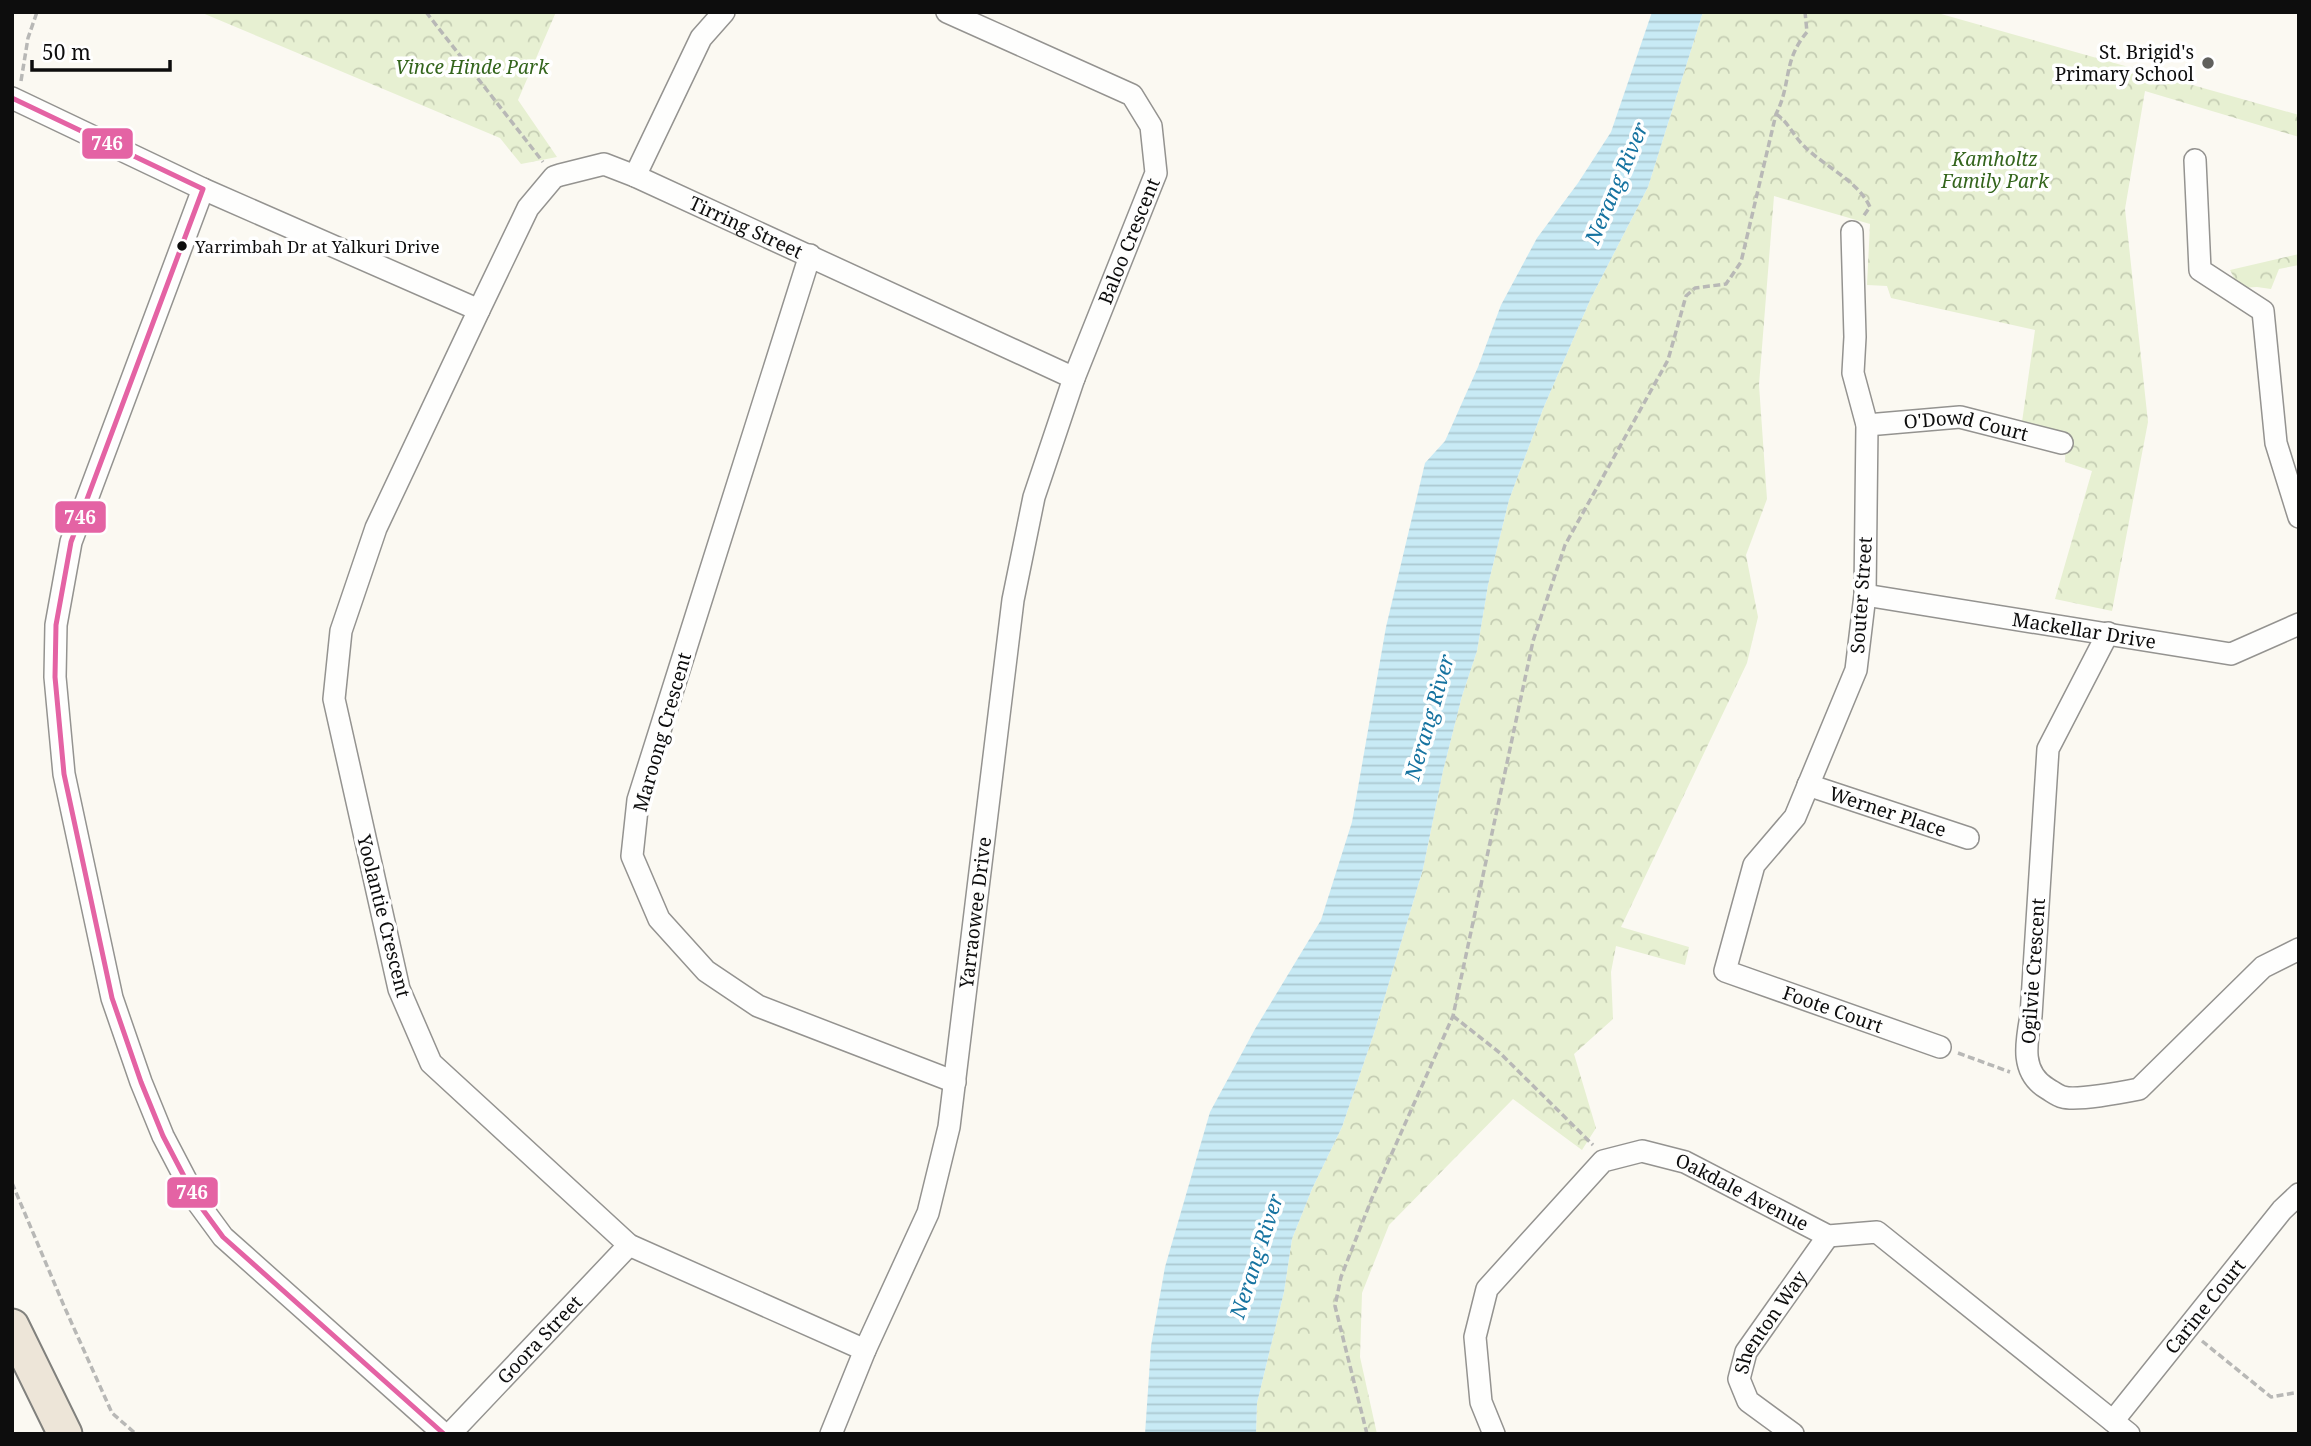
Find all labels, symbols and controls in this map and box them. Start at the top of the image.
scale bar [32,28,170,72]
text: 50 m [42,38,91,66]
place label: St. Brigid's Primary School [2055,39,2194,87]
park label: Vince Hinde Park [395,54,550,80]
marker: St. Brigid's Primary School [2200,55,2216,71]
water label: Nerang River [1577,118,1654,249]
line badge: 746 [81,127,134,160]
text: 746 [91,130,123,156]
park label: Kamholtz Family Park [1940,146,2050,194]
street label: Baloo Crescent [1092,174,1166,308]
street label: Tirring Street [685,190,807,265]
place label: Yarrimbah Dr at Yalkuri Drive [194,235,439,258]
marker: Yarrimbah Dr at Yalkuri Drive [175,239,189,253]
street label: O'Dowd Court [1903,404,2031,447]
line badge: 746 [54,500,107,534]
text: 746 [64,504,96,530]
street label: Souter Street [1844,535,1878,654]
street label: Mackellar Drive [2010,606,2158,655]
street label: Maroong Crescent [627,649,697,815]
water label: Nerang River [1397,651,1460,784]
street label: Werner Place [1826,780,1950,843]
street label: Yoolantie Crescent [351,831,417,1000]
street label: Yarraowee Drive [953,835,997,991]
street label: Ogilvie Crescent [2015,897,2051,1045]
street label: Foote Court [1779,979,1887,1039]
street label: Oakdale Avenue [1673,1147,1813,1237]
line badge: 746 [166,1176,219,1209]
text: 746 [176,1179,208,1205]
water label: Nerang River [1222,1190,1289,1323]
street label: Carine Court [2159,1253,2251,1359]
street label: Shenton Way [1728,1265,1813,1377]
street label: Goora Street [491,1290,588,1390]

